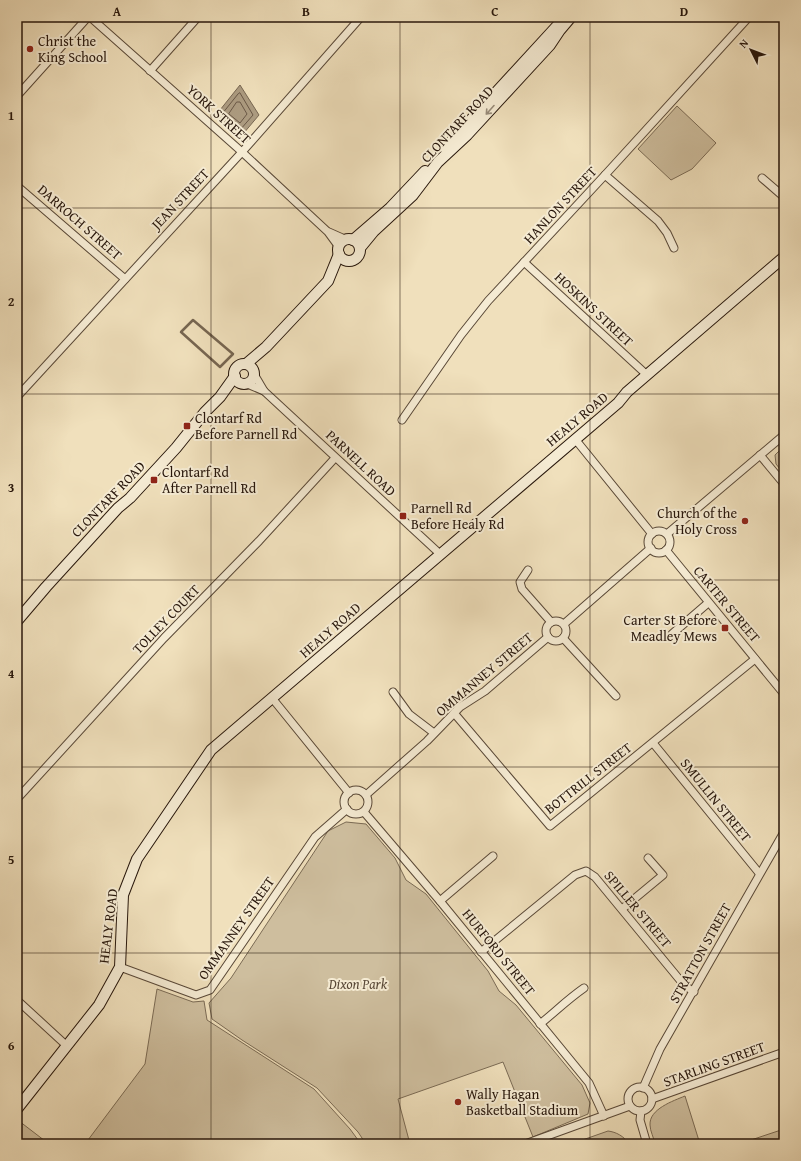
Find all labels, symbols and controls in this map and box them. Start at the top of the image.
text: A [113,2,122,21]
text: B [302,2,310,21]
text: C [491,2,499,21]
text: D [680,2,688,21]
north arrow [731,30,771,70]
place label: Christ the King School [38,31,107,67]
text: N [735,35,752,51]
marker: Christ the King School [25,44,35,54]
street label: YORK STREET [182,80,256,148]
street label: CLONTARF ROAD [416,81,498,167]
one-way arrow [486,105,495,115]
text: 1 [8,106,14,125]
street label: HANLON STREET [519,162,601,248]
street label: JEAN STREET [145,164,214,235]
street label: DARROCH STREET [33,180,127,264]
street label: HOSKINS STREET [550,267,638,351]
text: 2 [8,292,15,311]
street label: HEALY ROAD [542,387,612,451]
place label: Clontarf Rd Before Parnell Rd [195,408,298,444]
marker: Clontarf Rd Before Parnell Rd [182,421,192,431]
street label: PARNELL ROAD [321,425,401,501]
street label: CLONTARF ROAD [67,457,149,541]
place label: Clontarf Rd After Parnell Rd [162,462,257,498]
marker: Clontarf Rd After Parnell Rd [149,475,159,485]
text: 3 [8,478,14,497]
place label: Parnell Rd Before Healy Rd [411,498,505,534]
place label: Church of the Holy Cross [657,503,737,539]
marker: Parnell Rd Before Healy Rd [398,511,408,521]
marker: Church of the Holy Cross [740,516,750,526]
street label: CARTER STREET [689,561,765,647]
street label: TOLLEY COURT [128,580,204,658]
street label: HEALY ROAD [295,598,365,662]
place label: Carter St Before Meadley Mews [624,610,717,646]
marker: Carter St Before Meadley Mews [720,623,730,633]
street label: OMMANNEY STREET [431,627,537,721]
text: 4 [8,664,15,683]
street label: BOTTRILL STREET [540,737,636,819]
street label: SMULLIN STREET [676,754,756,846]
text: 5 [8,850,15,869]
street label: SPILLER STREET [600,866,676,952]
street label: OMMANNEY STREET [193,872,279,984]
street label: HEALY ROAD [93,887,123,965]
street label: STRATTON STREET [664,899,736,1007]
street label: HURFORD STREET [458,904,540,1000]
park label: Dixon Park [328,974,388,994]
text: 6 [8,1036,15,1055]
street label: STARLING STREET [660,1036,768,1092]
place label: Wally Hagan Basketball Stadium [466,1084,579,1120]
marker: Wally Hagan Basketball Stadium [453,1097,463,1107]

